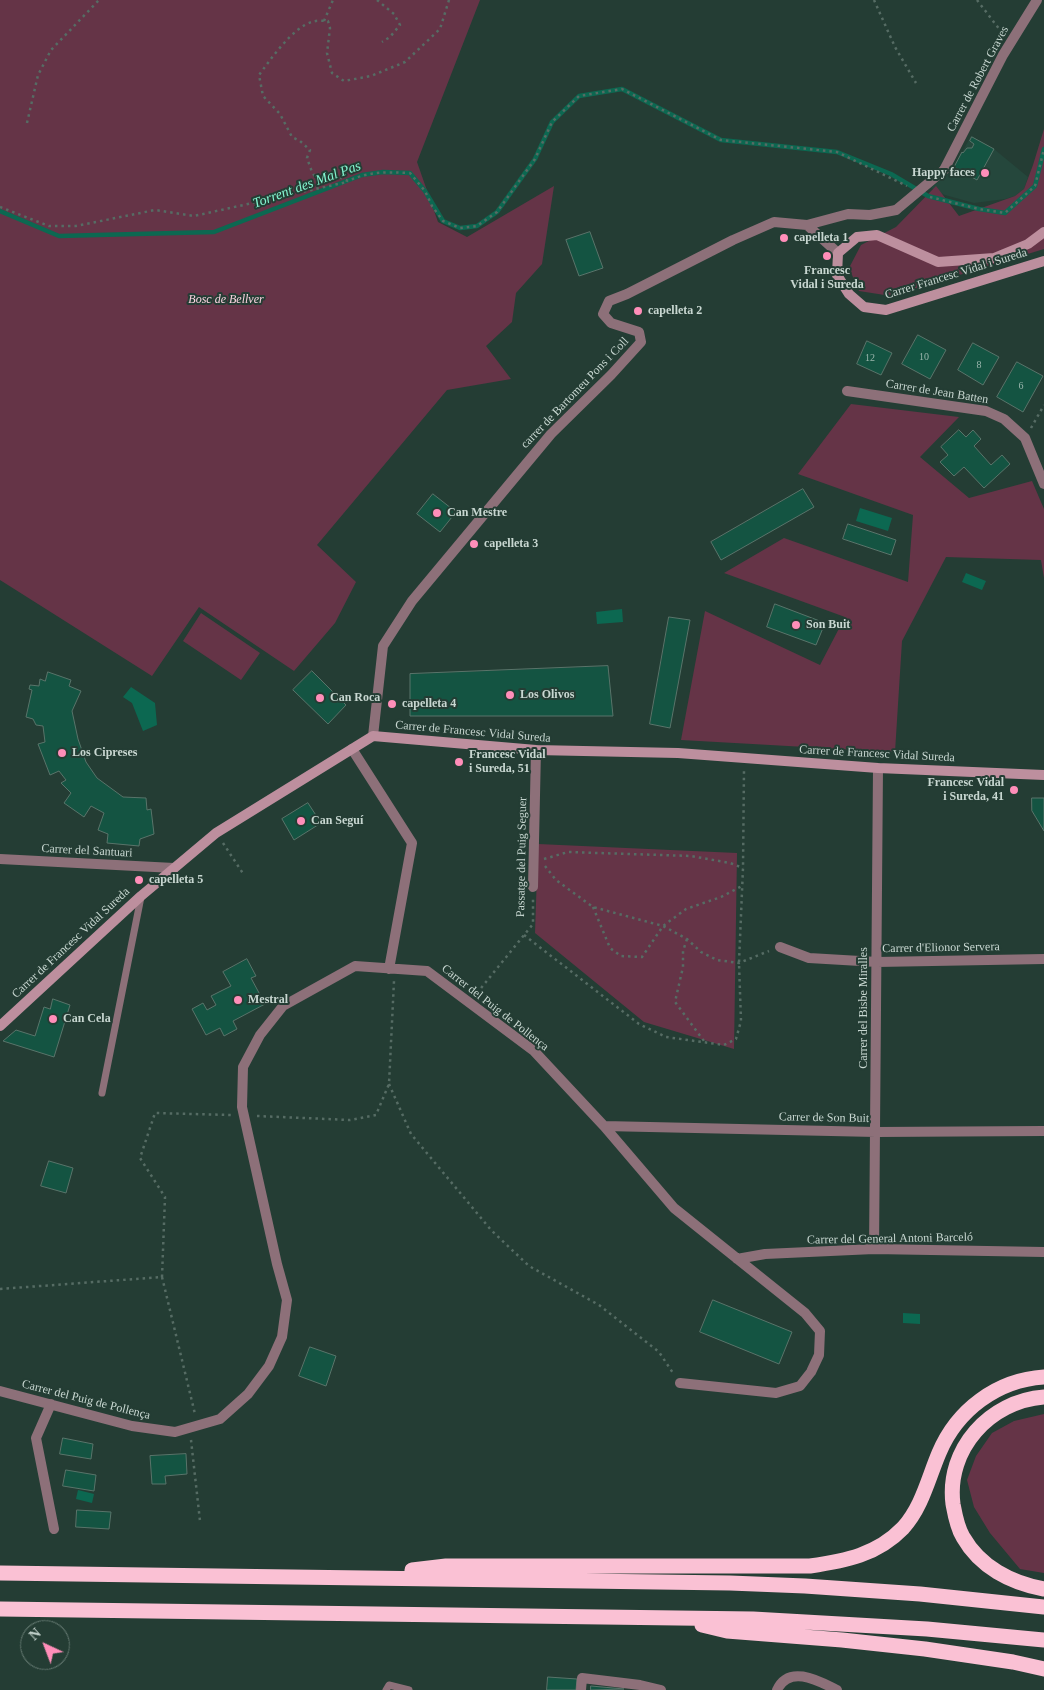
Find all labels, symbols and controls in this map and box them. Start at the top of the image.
street label: Carrer de Robert Graves [944,24,1012,134]
water label: Torrent des Mal Pas [251,158,363,212]
place label: Happy faces [912,166,975,180]
marker: Happy faces [979,167,991,179]
place label: capelleta 1 [794,231,848,245]
marker: capelleta 1 [778,232,790,244]
street label: Carrer Francesc Vidal i Sureda [883,245,1029,303]
marker: Francesc Vidal i Sureda [821,250,833,262]
place label: Francesc Vidal i Sureda [790,264,864,292]
park label: Bosc de Bellver [188,293,264,307]
place label: capelleta 2 [648,304,702,318]
marker: capelleta 2 [632,305,644,317]
street label: carrer de Bartomeu Pons i Coll [518,334,632,452]
house number: 10 [919,351,929,363]
house number: 12 [865,352,875,364]
house number: 8 [976,359,982,371]
street label: Carrer de Jean Batten [885,377,989,407]
house number: 6 [1018,380,1024,392]
place label: Can Mestre [447,506,507,520]
marker: Can Mestre [431,507,443,519]
place label: capelleta 3 [484,537,538,551]
marker: capelleta 3 [468,538,480,550]
place label: Son Buit [806,618,850,632]
marker: Son Buit [790,619,802,631]
place label: Los Olivos [520,688,574,702]
marker: Los Olivos [504,689,516,701]
place label: Can Roca [330,691,380,705]
marker: Can Roca [314,692,326,704]
place label: capelleta 4 [402,697,456,711]
marker: capelleta 4 [386,698,398,710]
street label: Carrer de Francesc Vidal Sureda [395,718,551,746]
street label: Carrer de Francesc Vidal Sureda [799,743,955,765]
place label: Los Cipreses [72,746,137,760]
marker: Los Cipreses [56,747,68,759]
place label: Francesc Vidal i Sureda, 51 [469,748,546,776]
marker: Francesc Vidal i Sureda, 51 [453,756,465,768]
place label: Francesc Vidal i Sureda, 41 [927,776,1004,804]
marker: Francesc Vidal i Sureda, 41 [1008,784,1020,796]
street label: Passatge del Puig Seguer [514,797,530,917]
place label: Can Seguí [311,814,363,828]
marker: Can Seguí [295,815,307,827]
street label: Carrer del Santuari [41,841,133,861]
place label: capelleta 5 [149,873,203,887]
marker: capelleta 5 [133,874,145,886]
street label: Carrer de Francesc Vidal Sureda [9,885,133,1001]
street label: Carrer d'Elionor Servera [882,940,1000,956]
street label: Carrer del Bisbe Miralles [857,947,871,1069]
street label: Carrer del Puig de Pollença [439,962,551,1054]
place label: Mestral [248,993,288,1007]
marker: Mestral [232,994,244,1006]
place label: Can Cela [63,1012,111,1026]
marker: Can Cela [47,1013,59,1025]
street label: Carrer de Son Buit [779,1110,869,1126]
street label: Carrer del General Antoni Barceló [807,1230,973,1248]
street label: Carrer del Puig de Pollença [20,1377,152,1423]
north arrow [20,1620,70,1670]
text: N [26,1625,44,1643]

